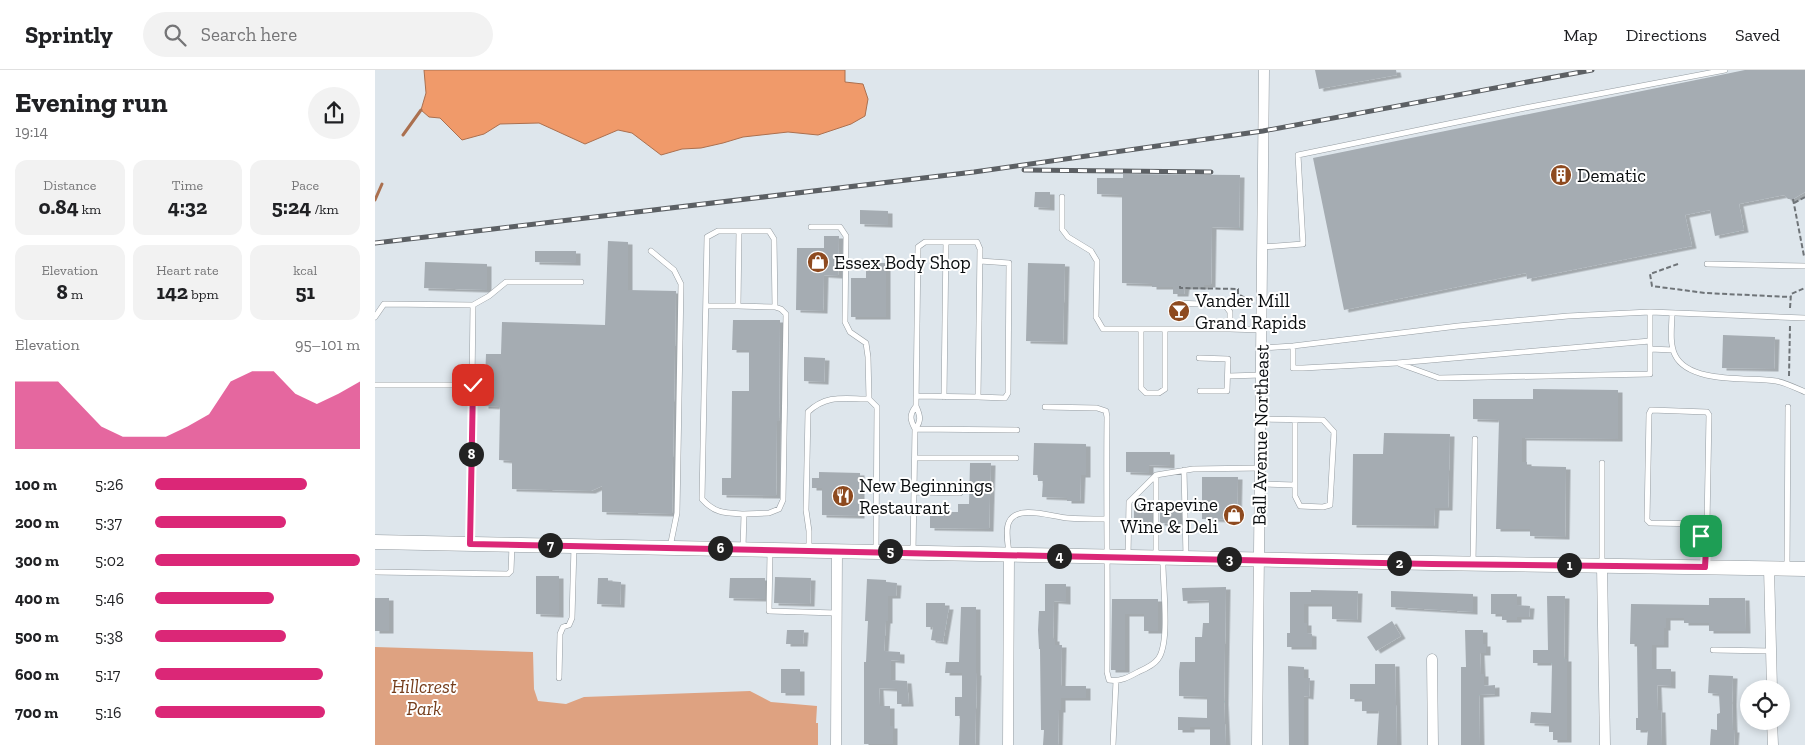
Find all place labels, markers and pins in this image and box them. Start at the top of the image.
building icon: Dematic [1549,163,1573,187]
place label: Dematic [1577,164,1646,187]
shop icon: Essex Body Shop [806,250,830,274]
place label: Essex Body Shop [834,251,971,274]
place label: Vander Mill Grand Rapids [1194,289,1306,334]
bar icon: Vander Mill Grand Rapids [1167,299,1191,323]
pin [452,364,494,406]
pin: 8 [459,442,483,466]
place label: New Beginnings Restaurant [859,474,993,519]
restaurant icon: New Beginnings Restaurant [831,484,855,508]
place label: Grapevine Wine & Deli [1120,493,1218,538]
shop icon: Grapevine Wine & Deli [1222,503,1246,527]
pin [1680,515,1722,557]
pin: 7 [537,532,563,558]
pin: 6 [707,536,733,560]
pin: 5 [877,538,903,564]
pin: 4 [1047,544,1071,568]
pin: 3 [1217,546,1241,572]
pin: 2 [1387,550,1411,576]
pin: 1 [1557,552,1581,578]

